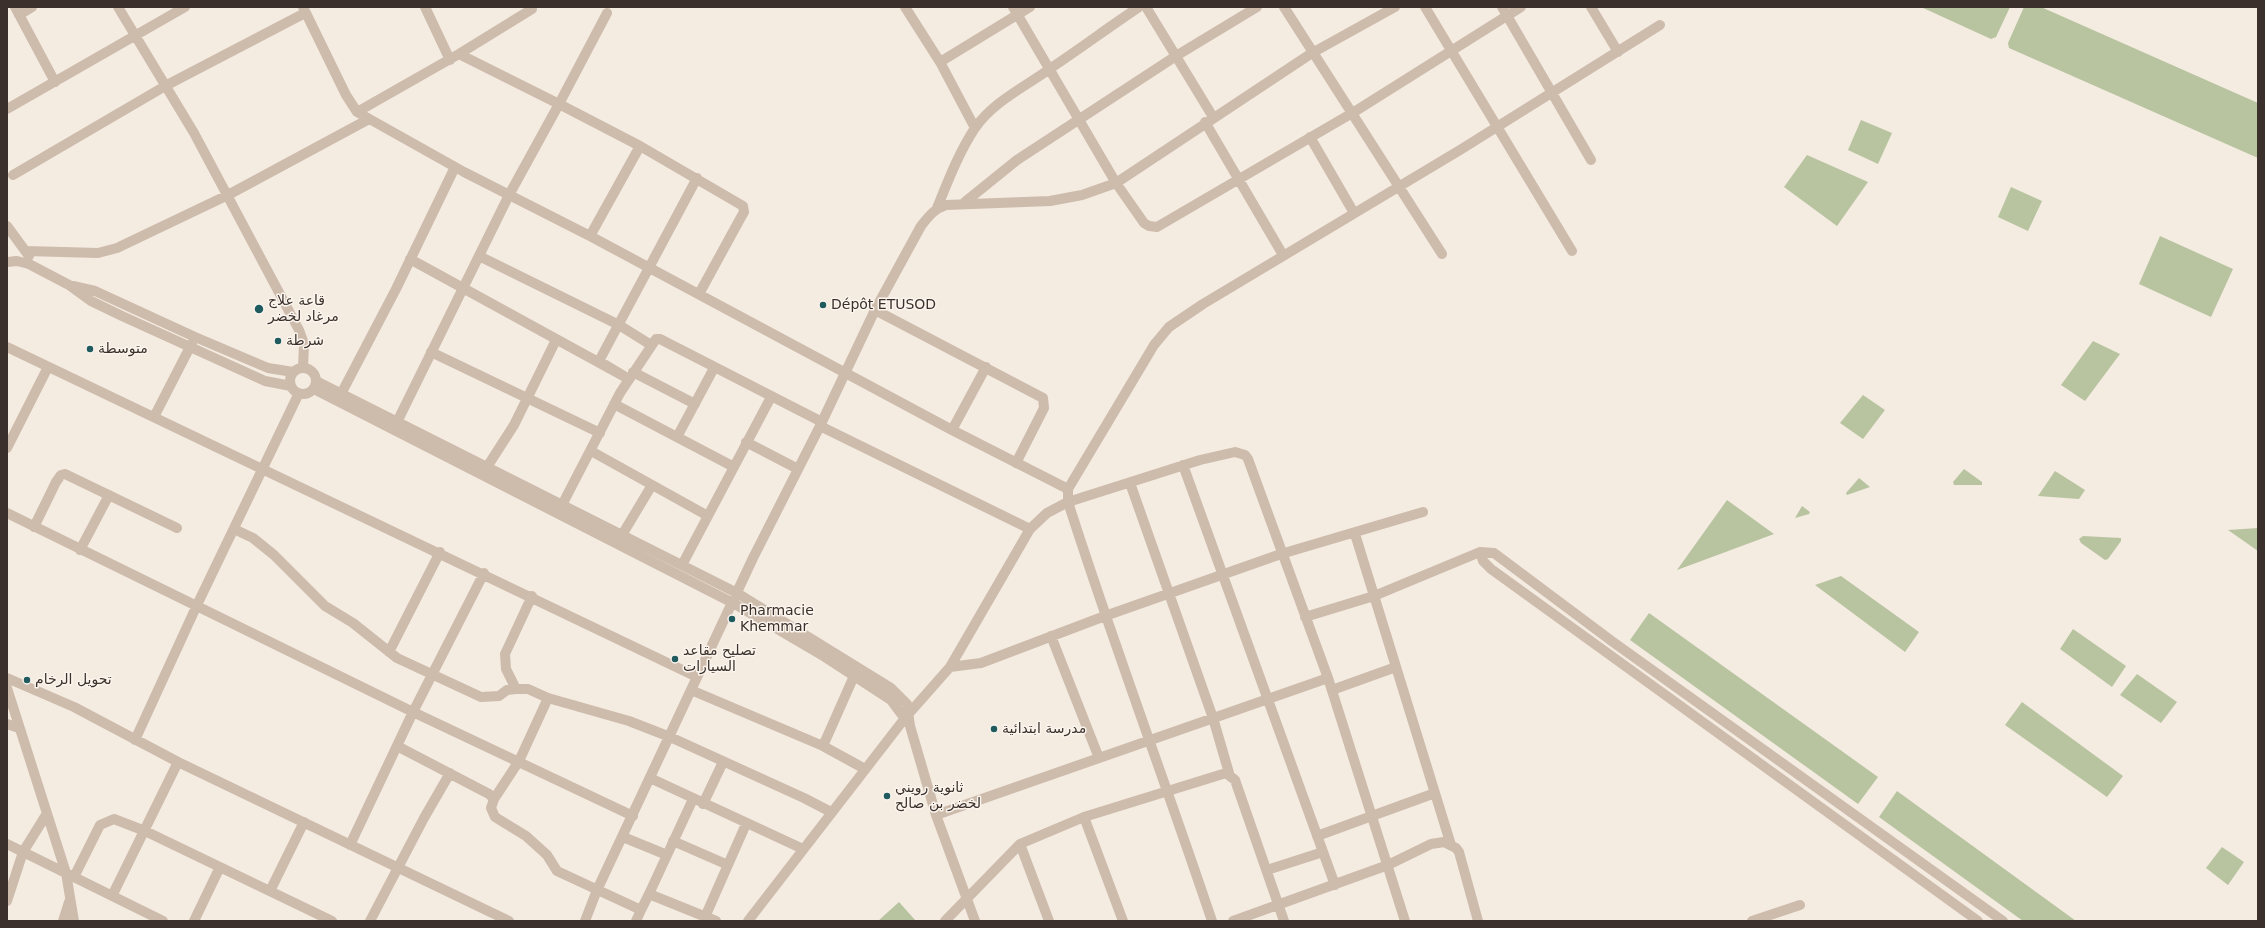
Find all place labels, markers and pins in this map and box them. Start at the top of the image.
place label: قاعة علاج مرغاد لخضر [268,293,339,326]
place label: Dépôt ETUSOD [831,297,936,313]
marker: Dépôt ETUSOD [818,300,828,310]
marker: قاعة علاج مرغاد لخضر [253,303,265,315]
place label: شرطة [286,333,324,349]
marker: شرطة [273,336,283,346]
place label: متوسطة [98,341,148,357]
marker: متوسطة [85,344,95,354]
place label: Pharmacie Khemmar [740,603,814,636]
marker: Pharmacie Khemmar [727,614,737,624]
place label: تصليح مقاعد السيارات [683,643,756,676]
marker: تصليح مقاعد السيارات [670,654,680,664]
place label: تحويل الرخام [35,672,112,688]
marker: تحويل الرخام [22,675,32,685]
place label: مدرسة ابتدائية [1002,721,1086,737]
marker: مدرسة ابتدائية [989,724,999,734]
place label: ثانوية رويني لخضر بن صالح [895,780,981,812]
marker: ثانوية رويني لخضر بن صالح [882,791,892,801]

